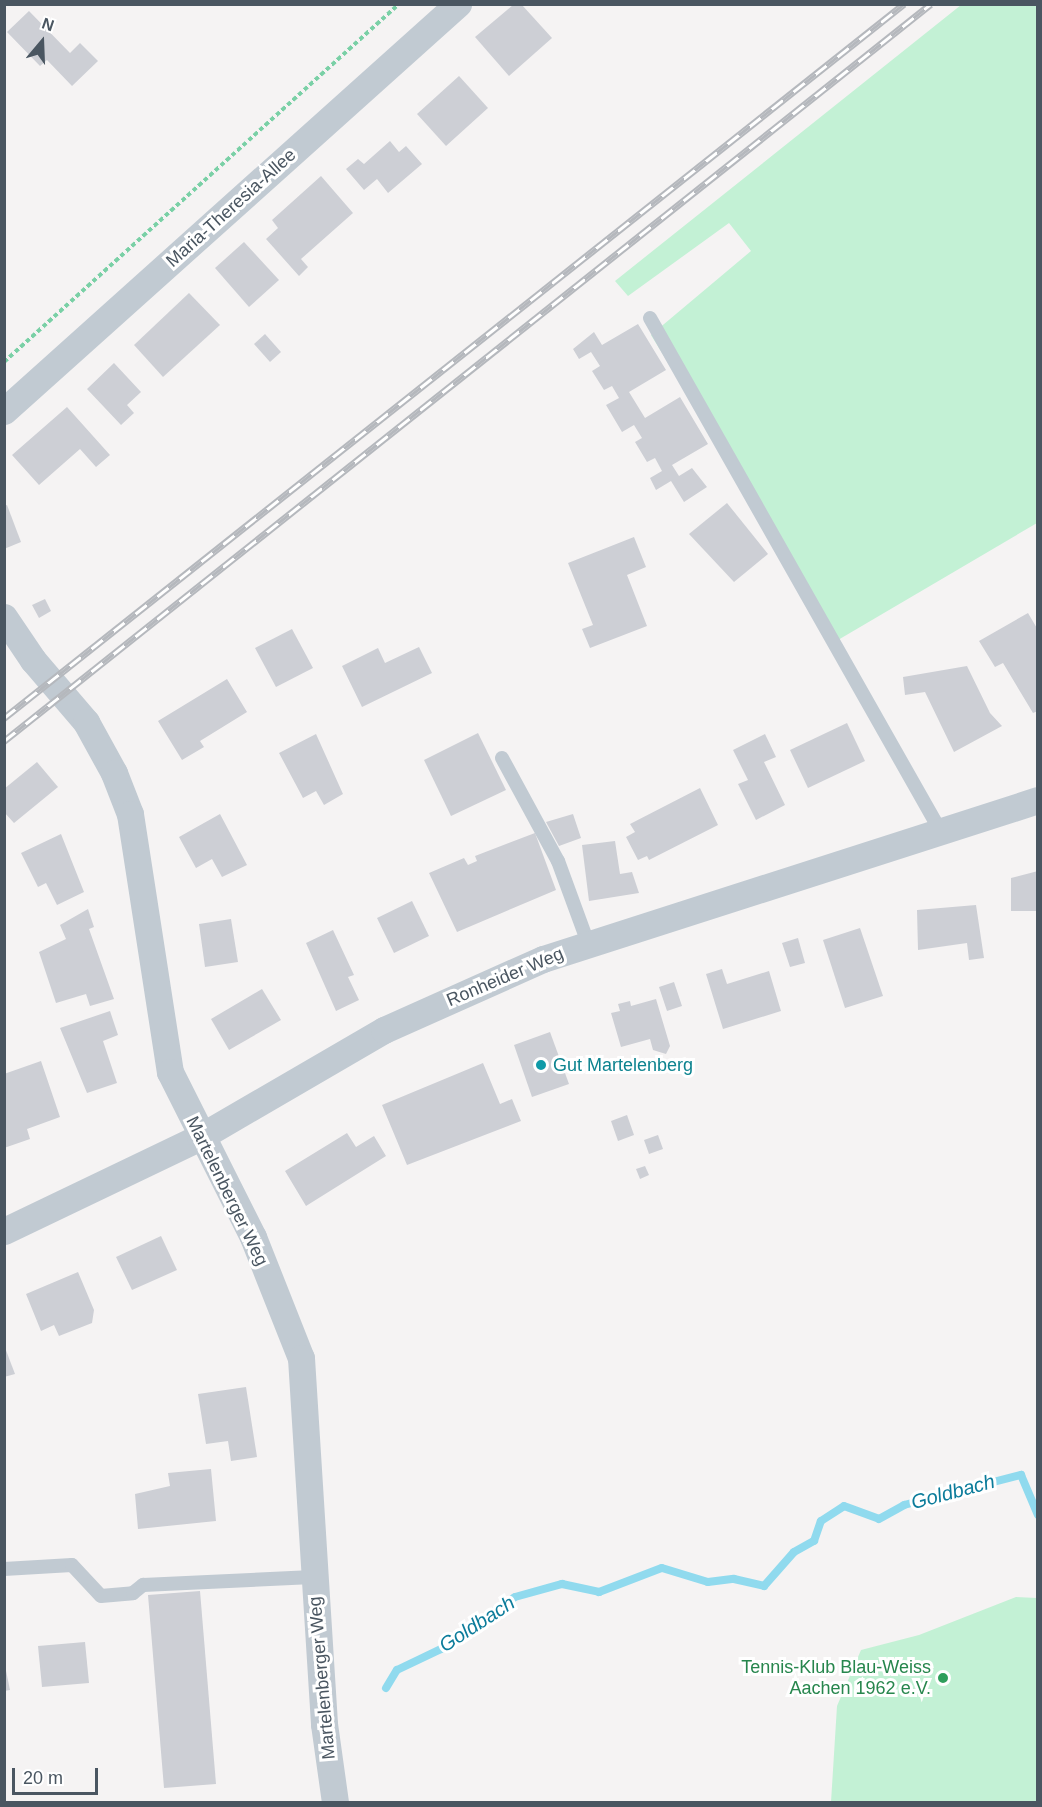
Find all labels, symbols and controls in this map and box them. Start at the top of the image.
north arrow [12,12,72,72]
text: N [40,15,56,34]
street label: Maria-Theresia-Allee [162,144,300,272]
street label: Ronheider Weg [443,943,567,1011]
place label: Gut Martelenberg [553,1054,693,1076]
marker: Gut Martelenberg [534,1058,548,1072]
street label: Martelenberger Weg [181,1113,273,1269]
water label: Goldbach [909,1469,997,1515]
water label: Goldbach [435,1591,519,1657]
street label: Martelenberger Weg [304,1595,340,1761]
place label: Tennis-Klub Blau-Weiss Aachen 1962 e.V. [741,1657,931,1700]
marker: Tennis-Klub Blau-Weiss Aachen 1962 e.V. [936,1671,950,1685]
scale bar [15,1756,100,1794]
text: 20 m [23,1768,63,1788]

